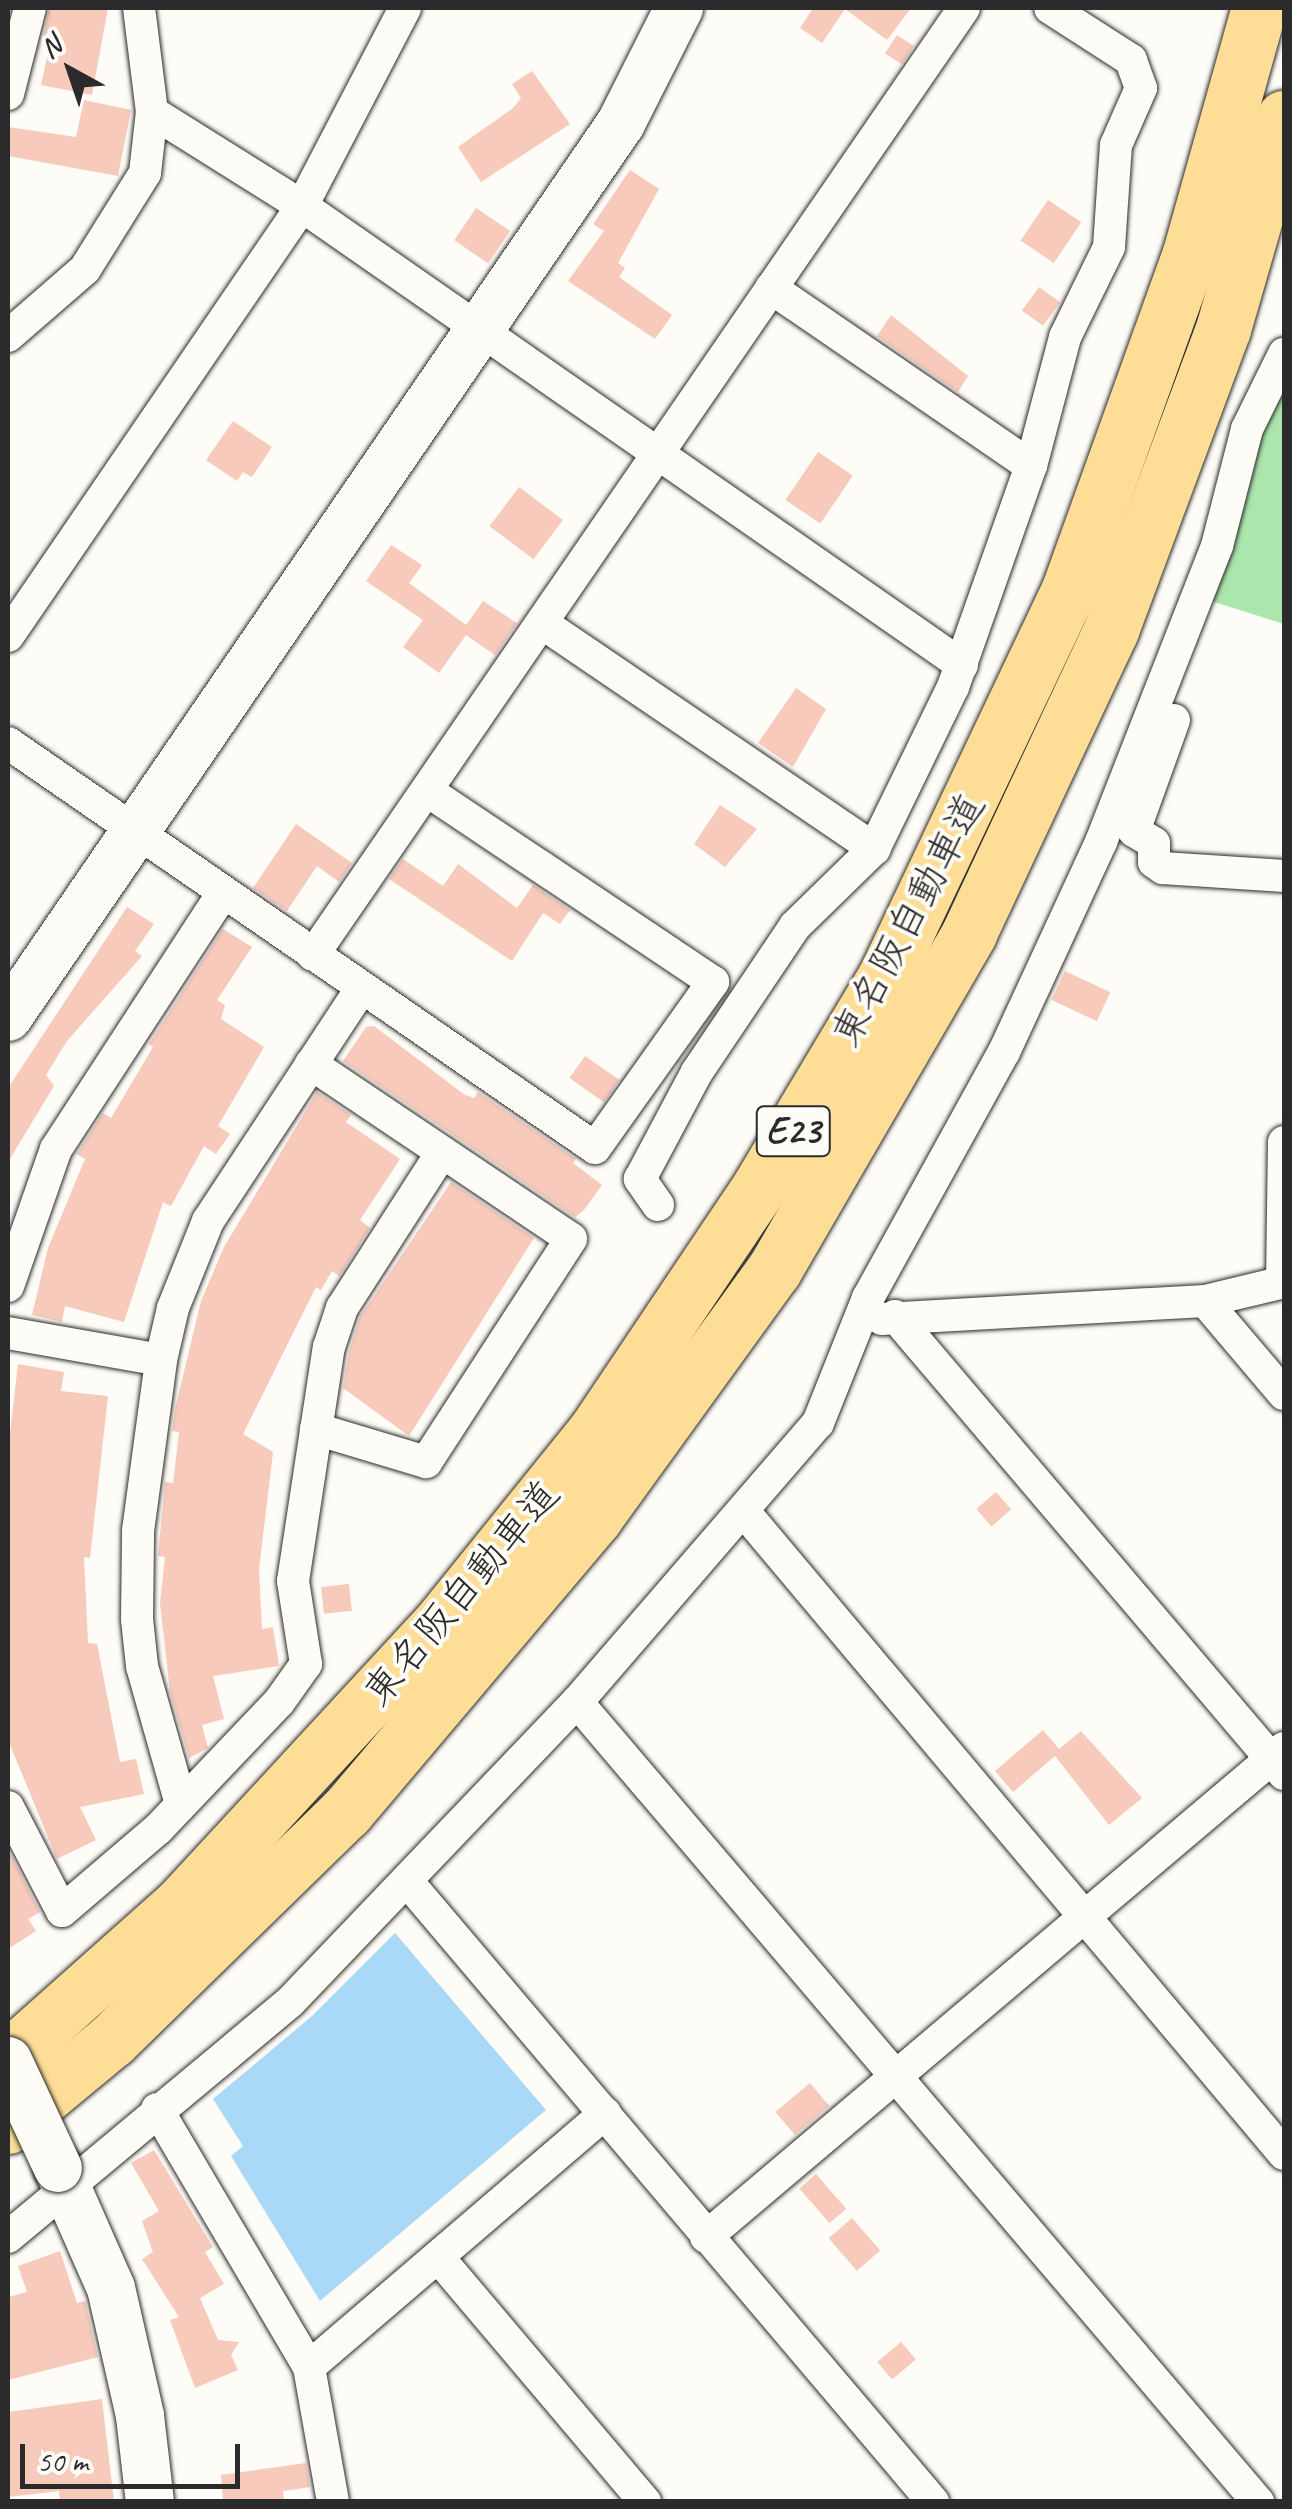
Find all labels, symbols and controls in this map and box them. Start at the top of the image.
north arrow [20,20,120,120]
text: N [33,28,68,66]
street label: 東名阪自動車道 [821,785,995,1055]
road number: E23 [756,1098,830,1164]
street label: 東名阪自動車道 [353,1470,569,1716]
scale bar [25,2424,245,2486]
text: 50 m [37,2442,88,2480]

